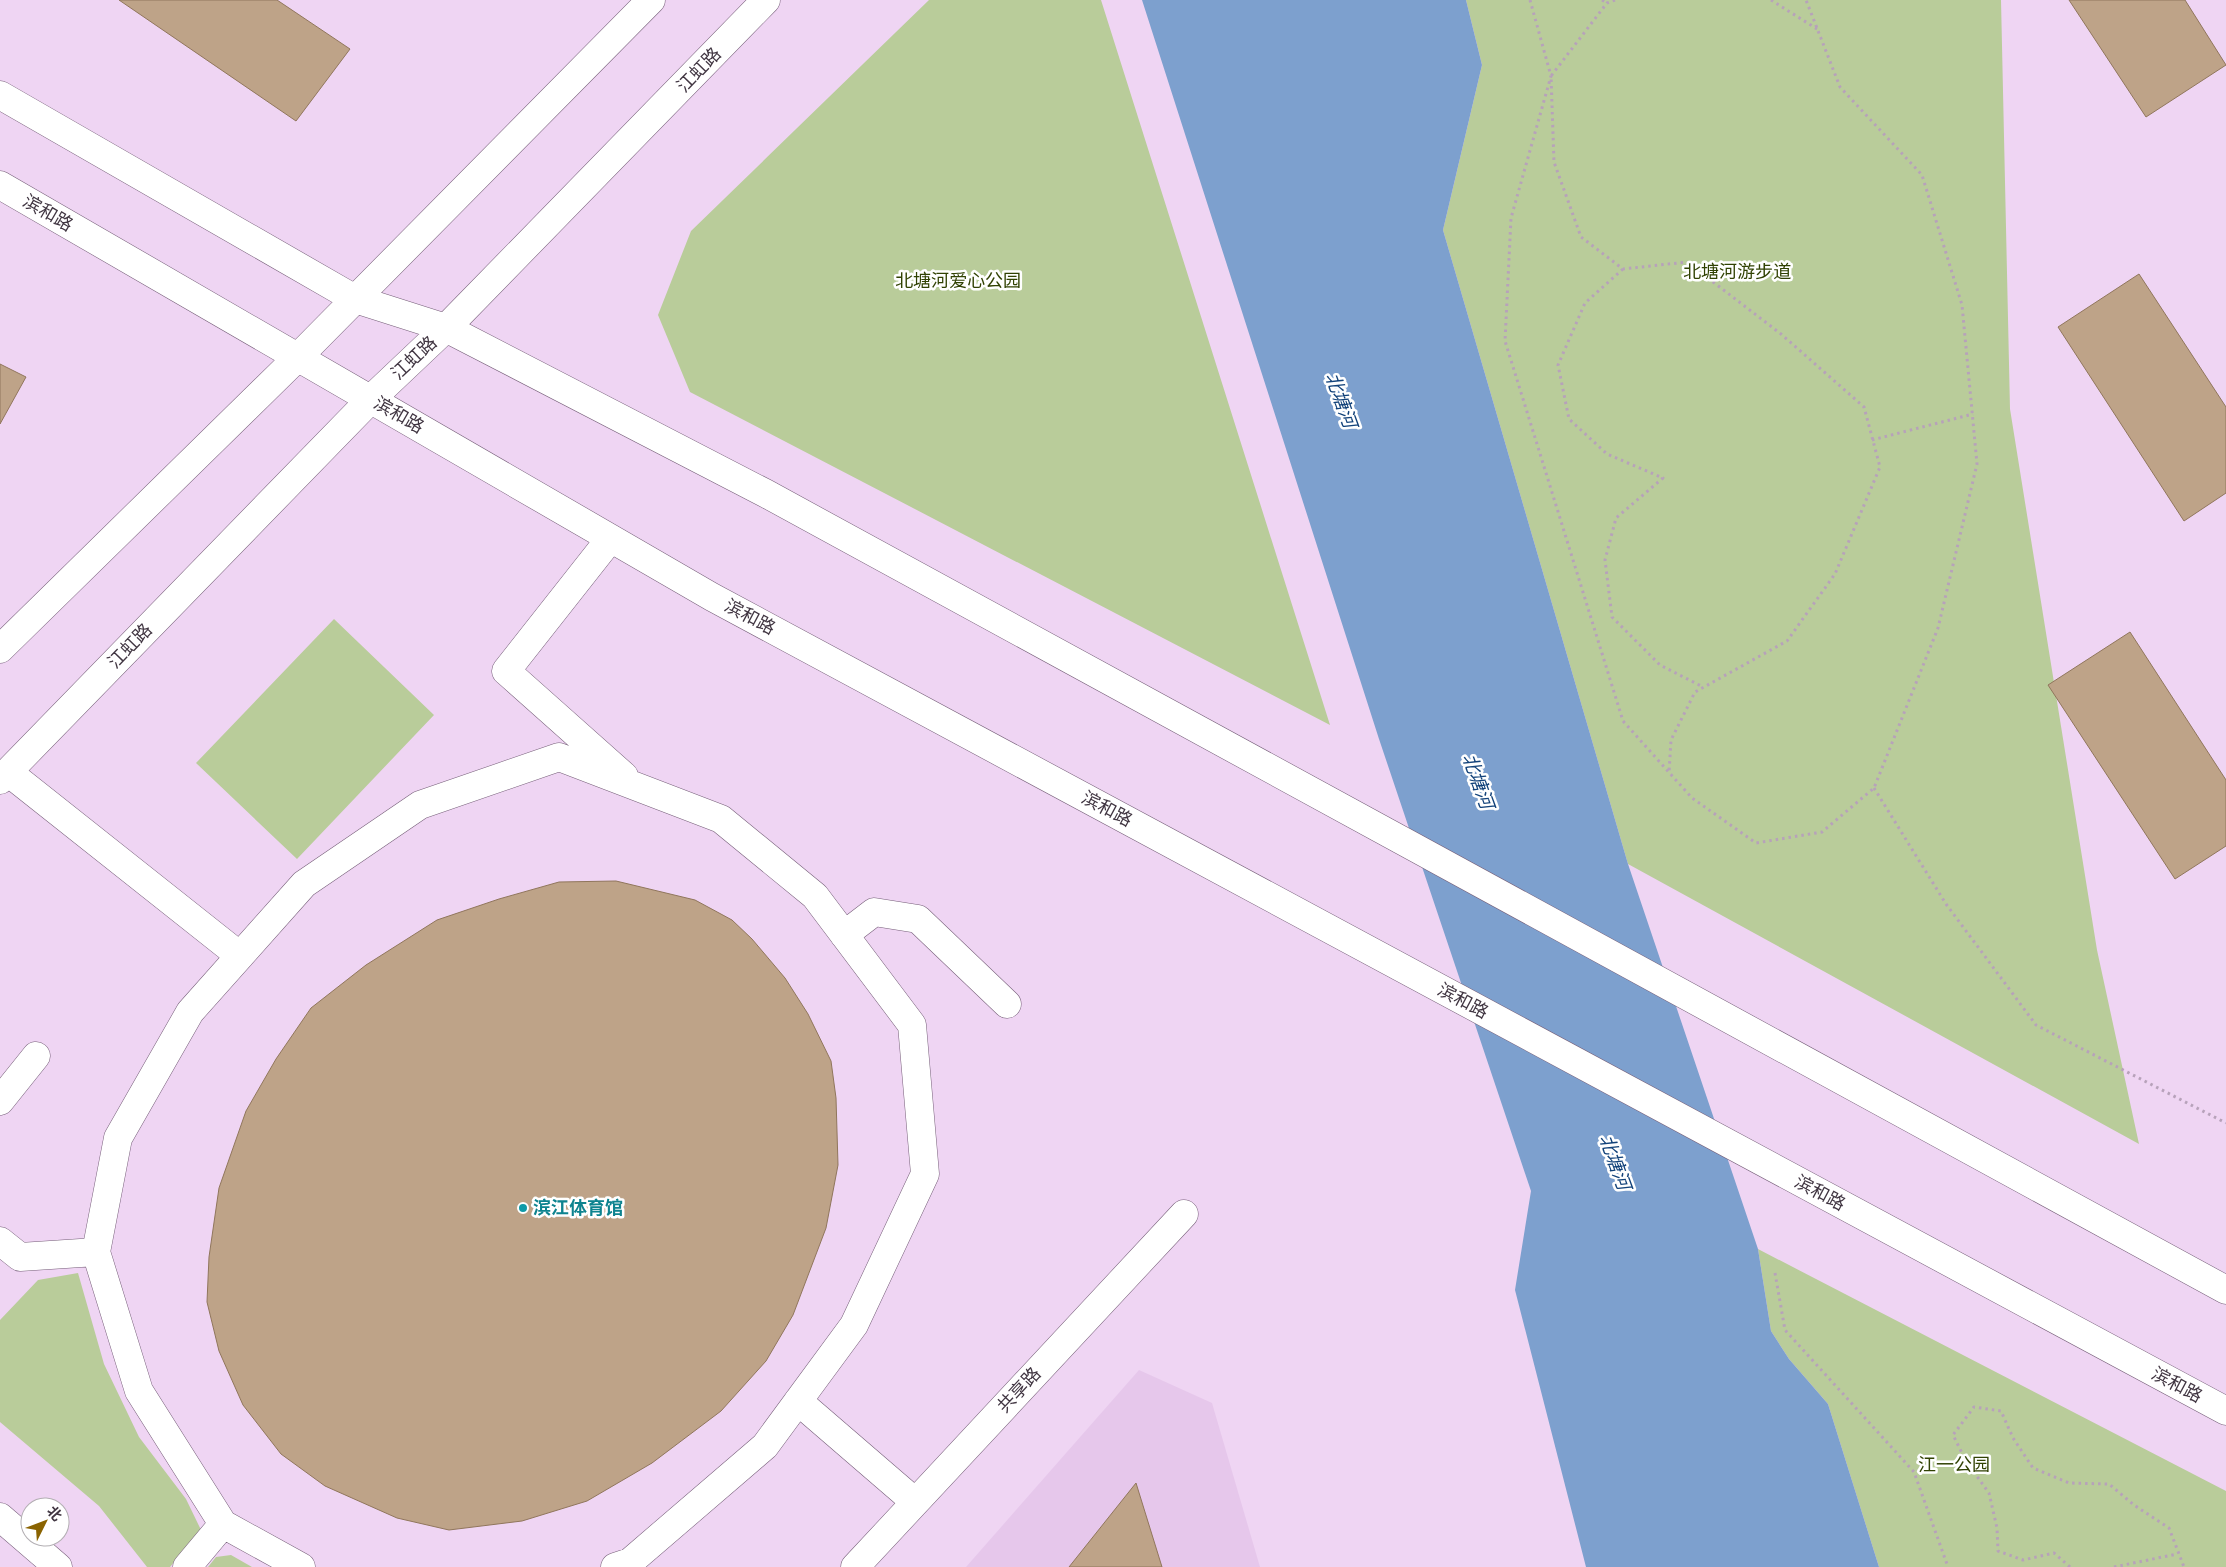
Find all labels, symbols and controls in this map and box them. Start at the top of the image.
street label: 江虹路 [672,43,726,97]
street label: 滨和路 [19,190,77,236]
park label: 北塘河游步道 [1683,261,1791,283]
park label: 北塘河爱心公园 [895,270,1021,292]
street label: 江虹路 [387,332,441,384]
water label: 北塘河 [1320,369,1363,434]
street label: 滨和路 [370,392,428,438]
street label: 滨和路 [721,595,779,639]
street label: 江虹路 [103,619,157,673]
water label: 北塘河 [1457,750,1500,815]
street label: 滨和路 [1078,787,1136,831]
street label: 滨和路 [1434,979,1492,1023]
water label: 北塘河 [1594,1131,1637,1196]
street label: 滨和路 [1791,1171,1849,1215]
place label: 滨江体育馆 [533,1197,623,1219]
marker: 滨江体育馆 [517,1202,529,1214]
street label: 共享路 [993,1363,1045,1417]
street label: 滨和路 [2148,1363,2206,1407]
park label: 江一公园 [1918,1454,1990,1476]
north arrow [20,1497,70,1547]
text: 北 [43,1502,66,1525]

